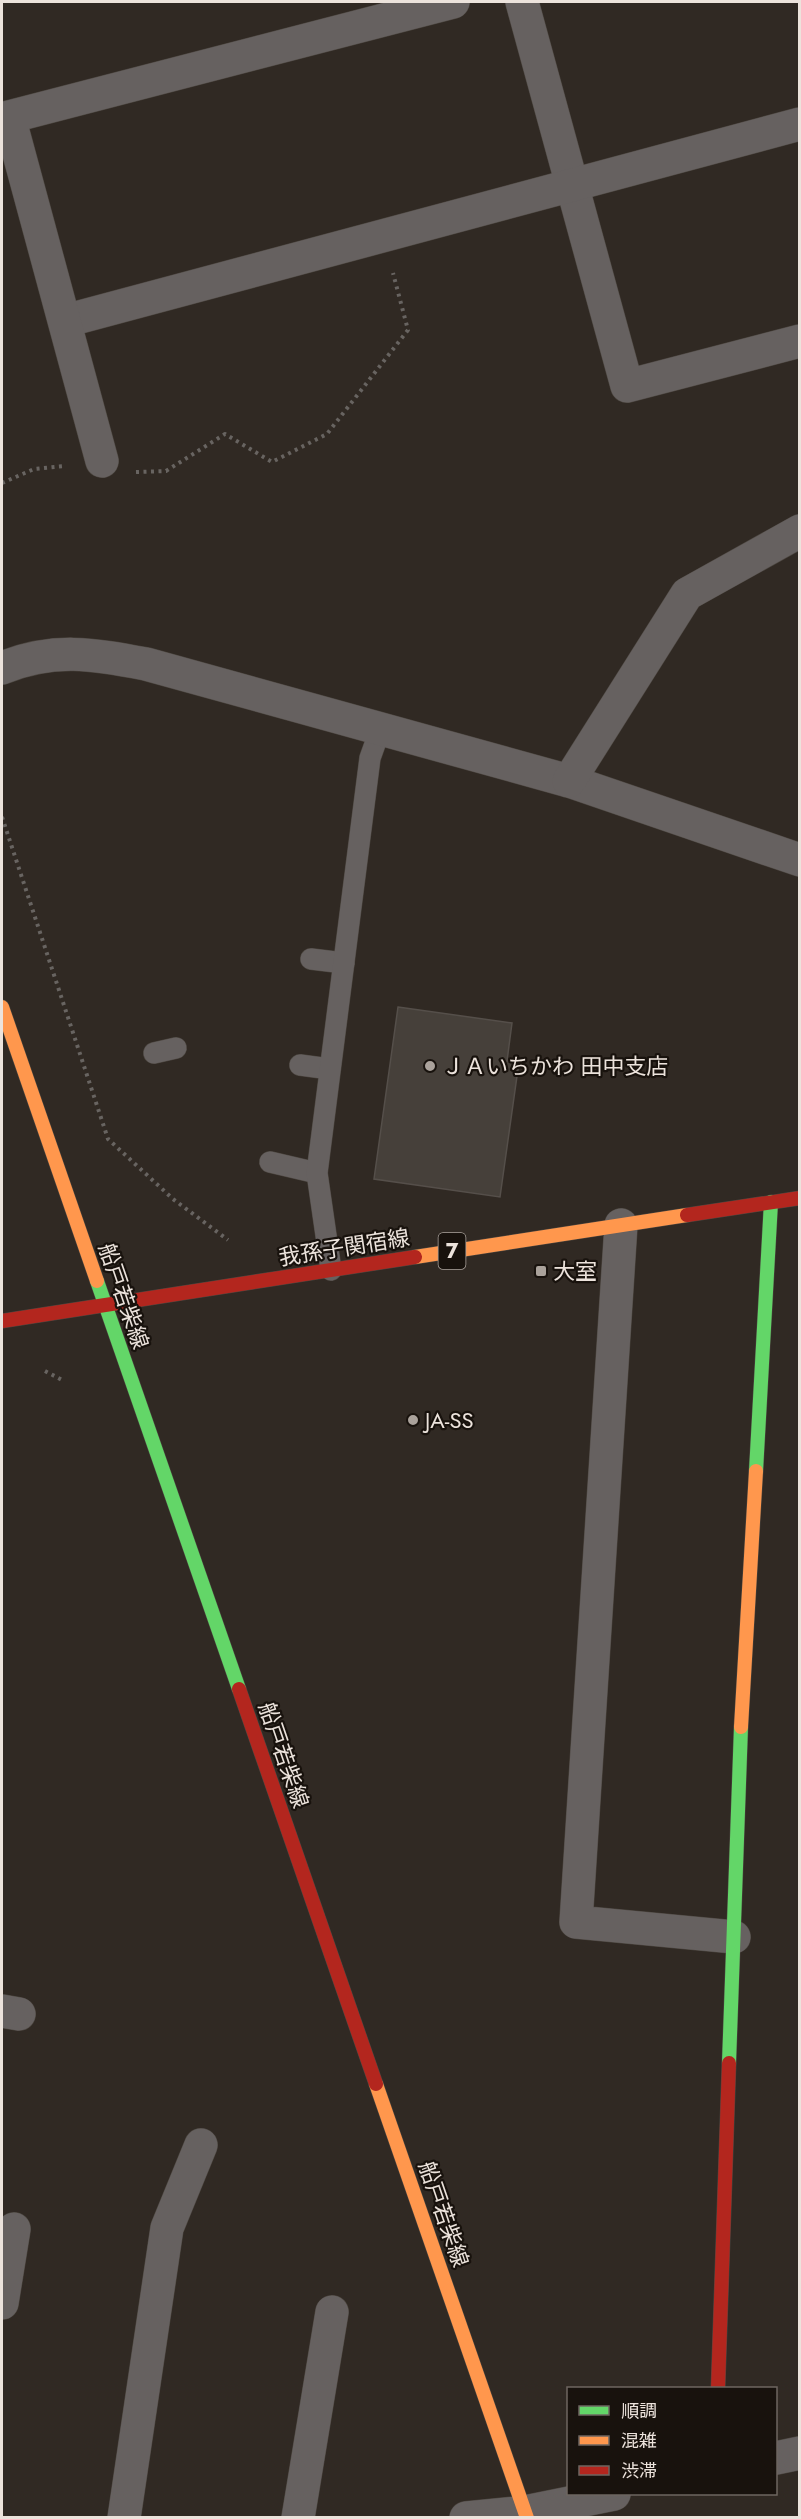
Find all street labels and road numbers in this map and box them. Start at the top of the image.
street label: 我孫子関宿線 [276,1221,412,1273]
road number: 7 [438,1233,466,1269]
street label: 船戸若柴線 [91,1239,157,1353]
street label: 船戸若柴線 [251,1698,317,1812]
street label: 船戸若柴線 [411,2157,477,2271]

